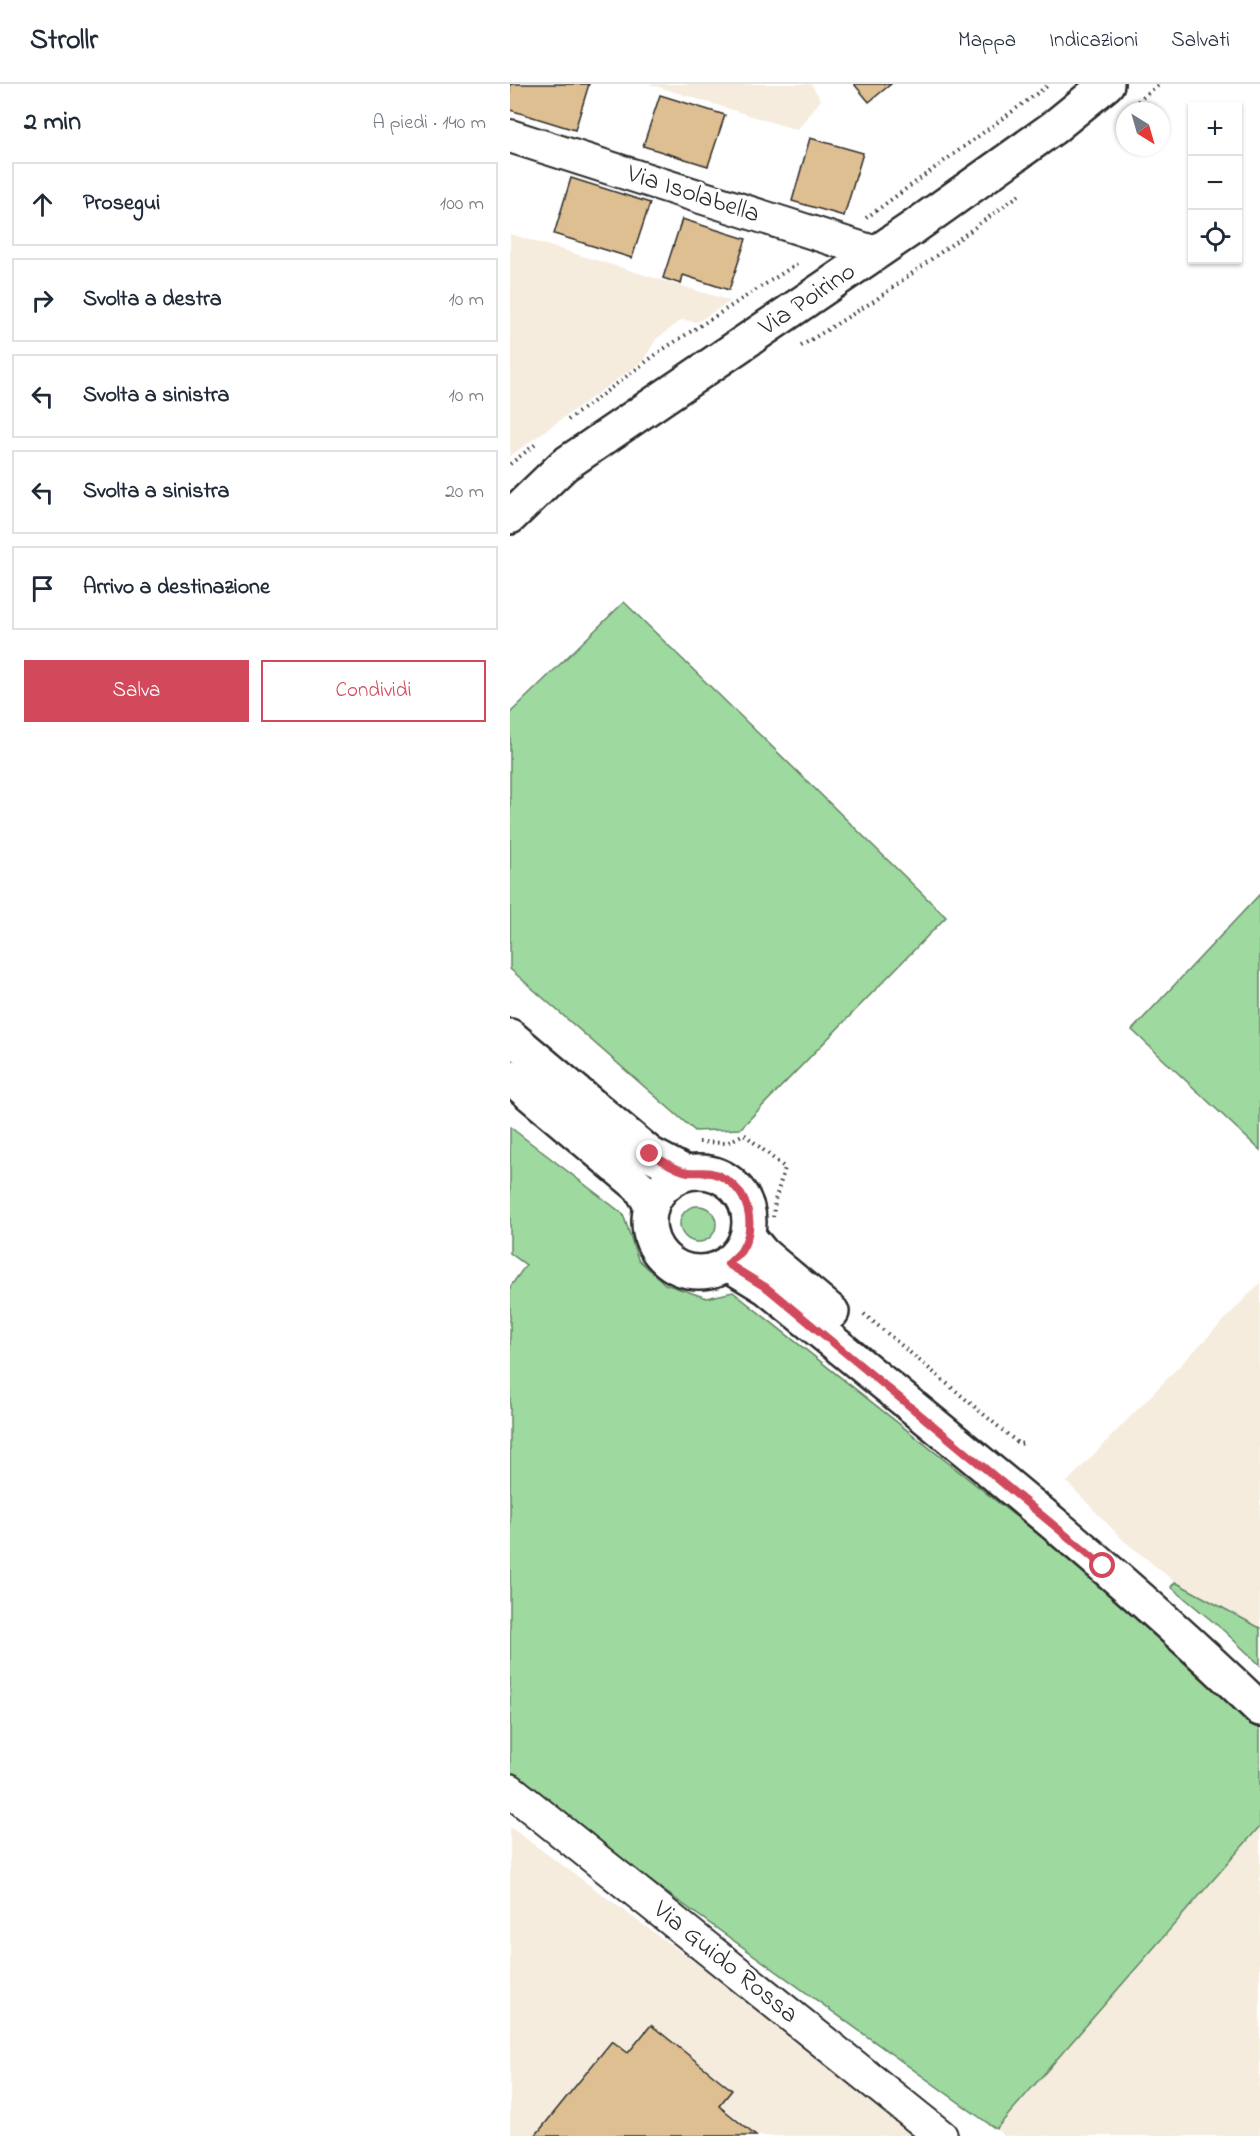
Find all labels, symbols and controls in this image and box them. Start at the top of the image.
text: Strollr [30,21,98,62]
text: Mappa [958,26,1016,56]
text: Indicazioni [1049,26,1138,56]
text: Salvati [1171,26,1230,56]
north arrow [1116,102,1170,156]
map controls [1188,102,1242,264]
button: + [1188,102,1242,156]
text: 2 min [24,104,81,142]
text: A piedi · 140 m [372,109,486,138]
street label: Via Isolabella [621,155,764,234]
button: − [1188,156,1242,210]
icon: ahead [26,188,59,221]
text: Prosegui [83,188,160,220]
text: 100 m [440,190,484,219]
button: locate [1188,210,1242,264]
street label: Via Poirino [751,254,864,347]
icon: right [26,284,59,317]
text: Svolta a destra [83,284,222,316]
text: 10 m [448,286,484,315]
icon: left [26,380,59,413]
text: Svolta a sinistra [83,380,230,412]
text: 10 m [448,382,484,411]
icon: left [26,476,59,509]
text: Svolta a sinistra [83,476,230,508]
text: 20 m [445,478,484,507]
icon: arrive [26,572,59,605]
text: Arrivo a destinazione [83,572,270,604]
button: Salva [24,660,249,722]
button: Condividi [261,660,486,722]
route end [636,1140,662,1166]
route start [1089,1552,1115,1578]
street label: Via Guido Rossa [643,1892,806,2034]

